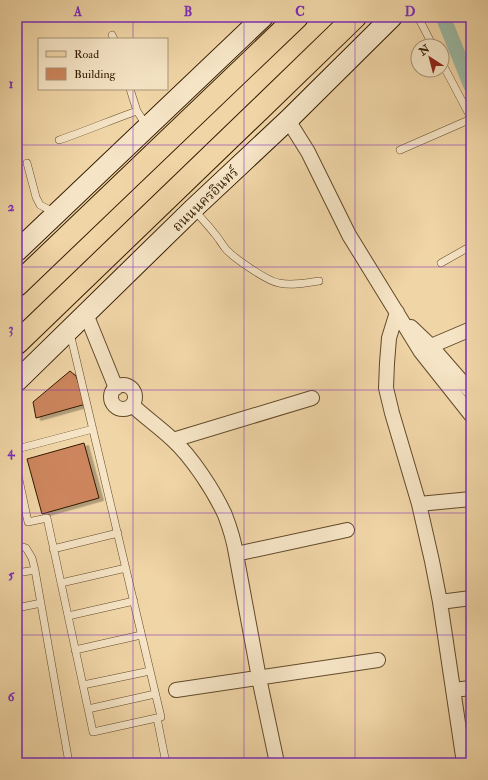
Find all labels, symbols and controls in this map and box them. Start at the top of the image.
text: A [73,4,83,20]
text: B [184,4,192,20]
text: C [295,4,305,20]
text: D [405,4,416,20]
legend [38,38,168,90]
north arrow [410,38,450,78]
text: N [416,41,433,59]
text: Road [74,47,99,62]
text: Building [74,67,117,82]
text: 1 [9,76,14,92]
street label: ถนนนครอินทร์ [168,162,243,235]
text: 2 [8,199,15,215]
text: 3 [9,321,14,337]
text: 4 [6,444,15,460]
text: 5 [8,567,14,583]
text: 6 [8,689,16,705]

